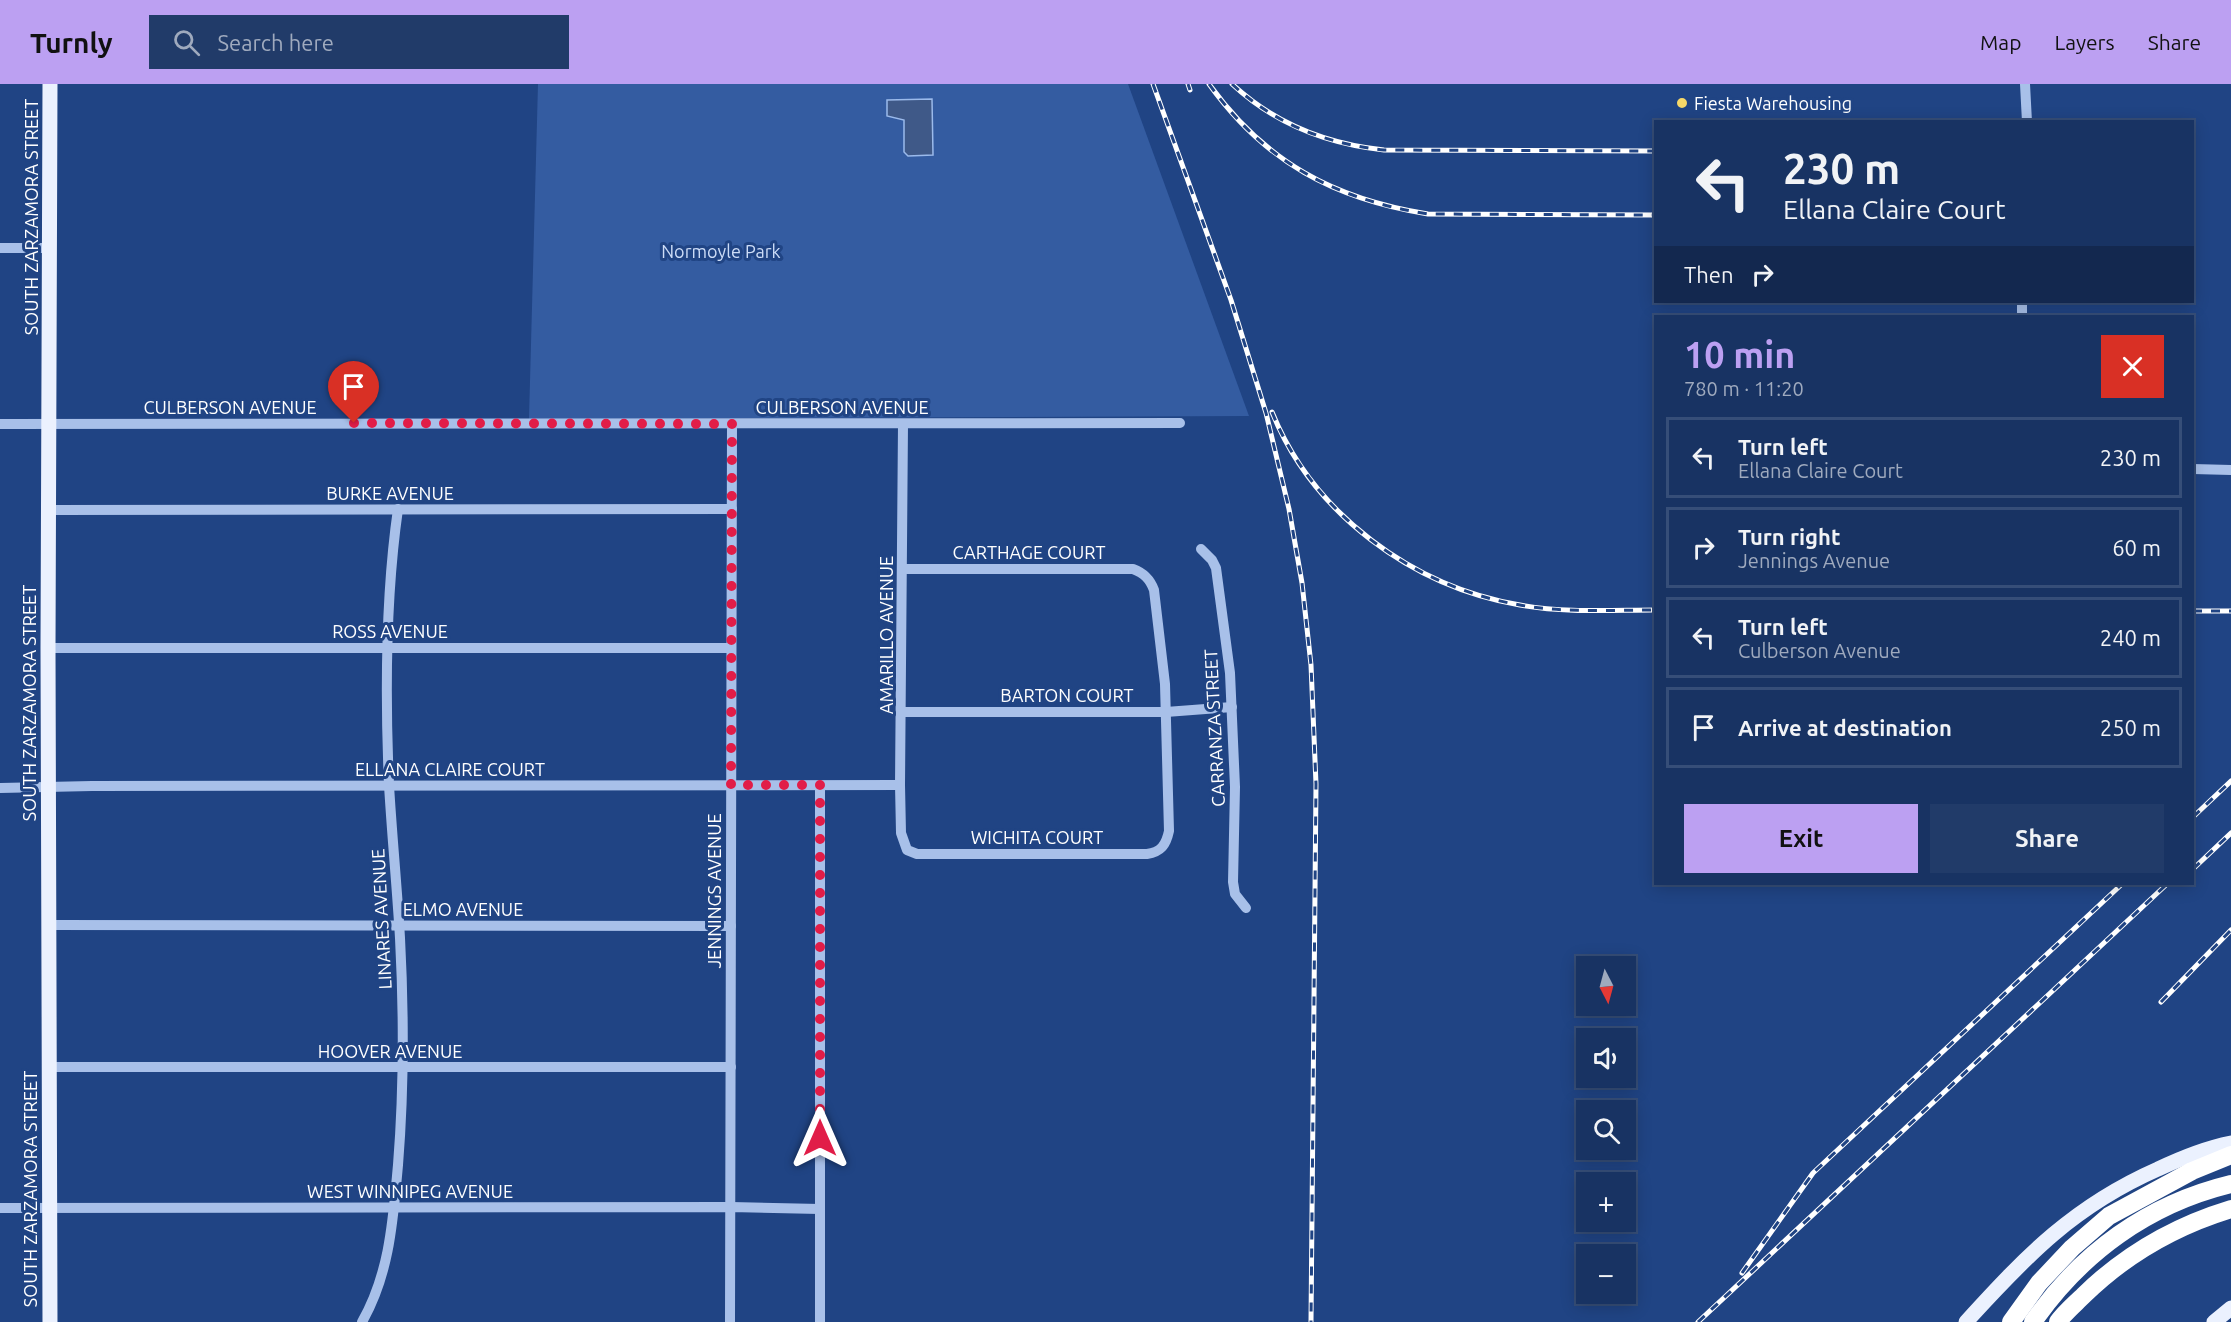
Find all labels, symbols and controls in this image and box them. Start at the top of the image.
search box [149,15,569,69]
icon: search [170,26,203,59]
text: Turnly [30,27,113,58]
text: Search here [218,30,334,55]
text: Map [1980,30,2021,54]
text: Layers [2054,30,2115,54]
text: Share [2148,30,2201,54]
place label: Fiesta Warehousing [1694,93,1852,113]
marker: Fiesta Warehousing [1675,96,1689,110]
street label: SOUTH ZARZAMORA STREET [21,99,41,335]
icon: left [1684,144,1762,222]
text: 230 m [1783,145,1900,192]
text: Ellana Claire Court [1783,194,2006,224]
park label: Normoyle Park [661,241,781,261]
icon: right [1746,258,1779,291]
text: Then [1684,262,1734,287]
text: 10 min [1684,334,1795,375]
button: close [2101,335,2164,398]
pin [328,361,379,423]
icon: arrive [337,370,370,403]
text: 780 m · 11:20 [1684,377,1804,400]
street label: CULBERSON AVENUE [143,397,317,417]
street label: CULBERSON AVENUE [755,397,929,417]
text: Turn left [1738,434,1828,459]
icon: left [1687,441,1720,474]
text: 230 m [2100,445,2161,470]
text: Ellana Claire Court [1738,459,1903,482]
street label: BURKE AVENUE [326,483,454,503]
text: Turn right [1738,524,1840,549]
icon: right [1687,531,1720,564]
text: 60 m [2112,535,2161,560]
street label: CARTHAGE COURT [953,542,1105,562]
text: Jennings Avenue [1738,549,1890,572]
street label: AMARILLO AVENUE [876,556,896,714]
street label: SOUTH ZARZAMORA STREET [19,585,39,821]
text: Turn left [1738,614,1828,639]
street label: ROSS AVENUE [332,621,448,641]
icon: left [1687,621,1720,654]
text: 240 m [2100,625,2161,650]
text: Culberson Avenue [1738,639,1901,662]
street label: CARRANZA STREET [1200,649,1228,807]
street label: BARTON COURT [1000,685,1134,705]
icon: arrive [1687,711,1720,744]
text: Arrive at destination [1738,715,1952,740]
text: 250 m [2100,715,2161,740]
street label: ELLANA CLAIRE COURT [355,759,545,779]
button: Exit [1684,804,1918,873]
button: Share [1930,804,2164,873]
street label: JENNINGS AVENUE [704,813,724,969]
street label: WICHITA COURT [971,827,1103,847]
street label: LINARES AVENUE [367,848,395,990]
street label: ELMO AVENUE [403,899,523,919]
north arrow [1576,956,1636,1016]
map controls [1576,956,1636,1304]
button: sound [1576,1028,1636,1088]
street label: HOOVER AVENUE [318,1041,462,1061]
street label: SOUTH ZARZAMORA STREET [20,1071,40,1307]
button: search [1576,1100,1636,1160]
position arrow [788,1106,852,1170]
button: + [1576,1172,1636,1232]
street label: WEST WINNIPEG AVENUE [307,1181,513,1201]
button: − [1576,1244,1636,1304]

